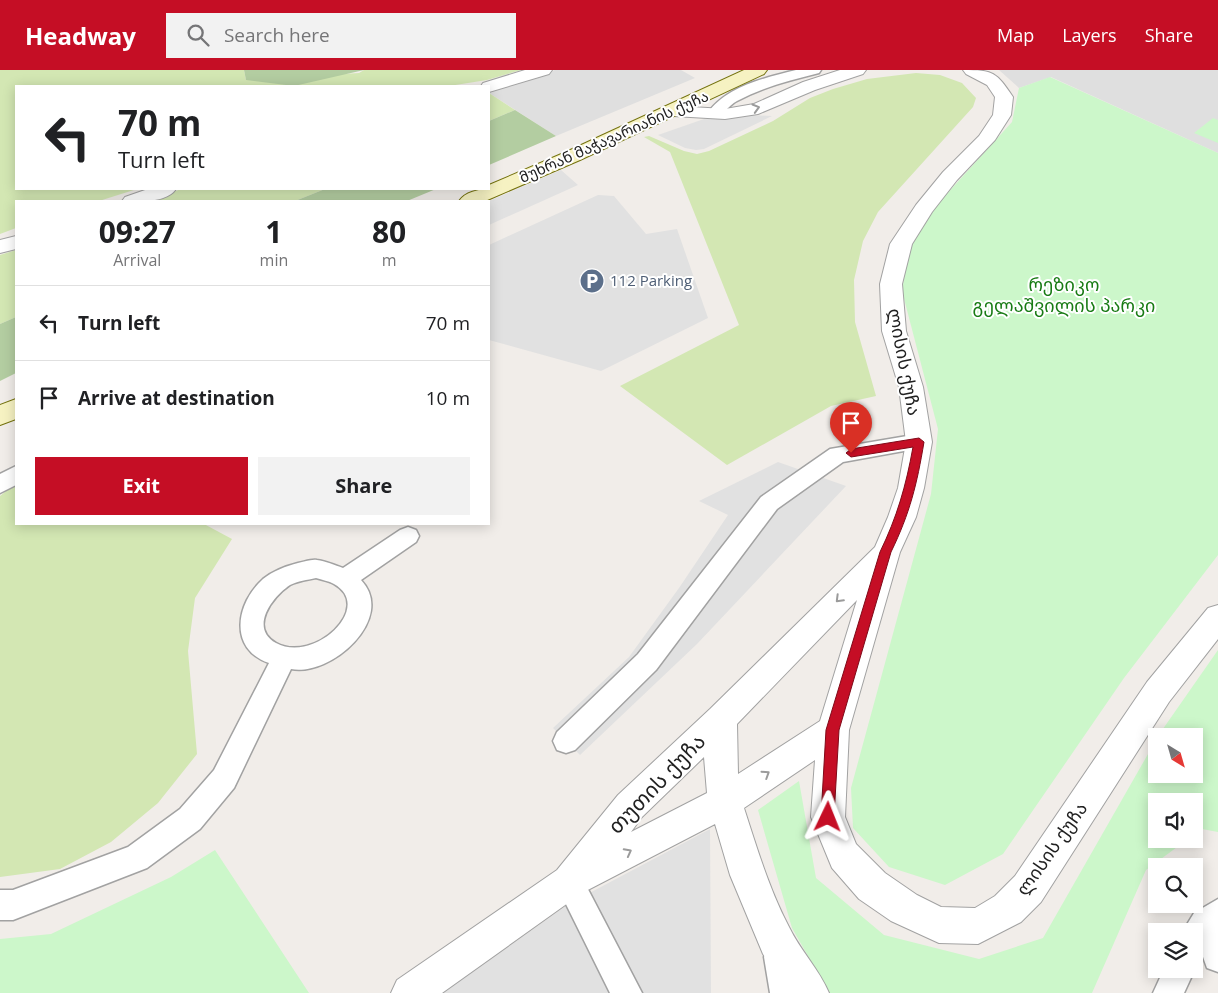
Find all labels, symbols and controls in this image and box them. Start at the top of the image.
search box [166,13,516,58]
text: Headway [25,19,136,52]
icon: search [184,21,212,49]
text: Search here [224,22,330,48]
text: Map [997,23,1034,47]
text: Layers [1062,23,1117,47]
text: Share [1145,23,1193,47]
street label: მუხრან მაჭავარიანის ქუჩა [516,85,711,187]
text: 70 m [118,99,201,146]
one-way arrow [751,104,760,114]
icon: left [35,105,100,170]
text: Turn left [118,144,205,174]
text: 09:27 [99,211,176,252]
text: 1 [265,211,282,252]
text: 80 [372,211,406,252]
text: Arrival [113,249,161,271]
text: min [260,249,288,271]
text: m [382,249,397,271]
parking icon: 112 Parking [579,268,605,294]
place label: 112 Parking [610,270,692,290]
park label: რეზიკო გელაშვილის პარკი [973,272,1155,317]
street label: ლისის ქუჩა [883,306,927,417]
icon: left [35,309,63,337]
text: Turn left [78,310,160,336]
text: 70 m [426,310,470,336]
icon: arrive [35,384,63,412]
text: Arrive at destination [78,385,275,411]
text: 10 m [426,385,470,411]
pin [830,402,872,453]
icon: arrive [837,409,865,437]
button: Exit [35,457,248,515]
button: Share [258,457,470,515]
one-way arrow [836,594,845,603]
street label: თუთის ქუჩა [601,727,711,839]
north arrow [1148,728,1202,782]
map controls [1148,728,1203,978]
one-way arrow [760,771,770,780]
position arrow [801,790,853,842]
button: sound [1148,793,1203,848]
street label: ლისის ქუჩა [1010,797,1092,900]
one-way arrow [623,848,632,858]
button: search [1148,858,1203,913]
button: layers [1148,923,1203,978]

